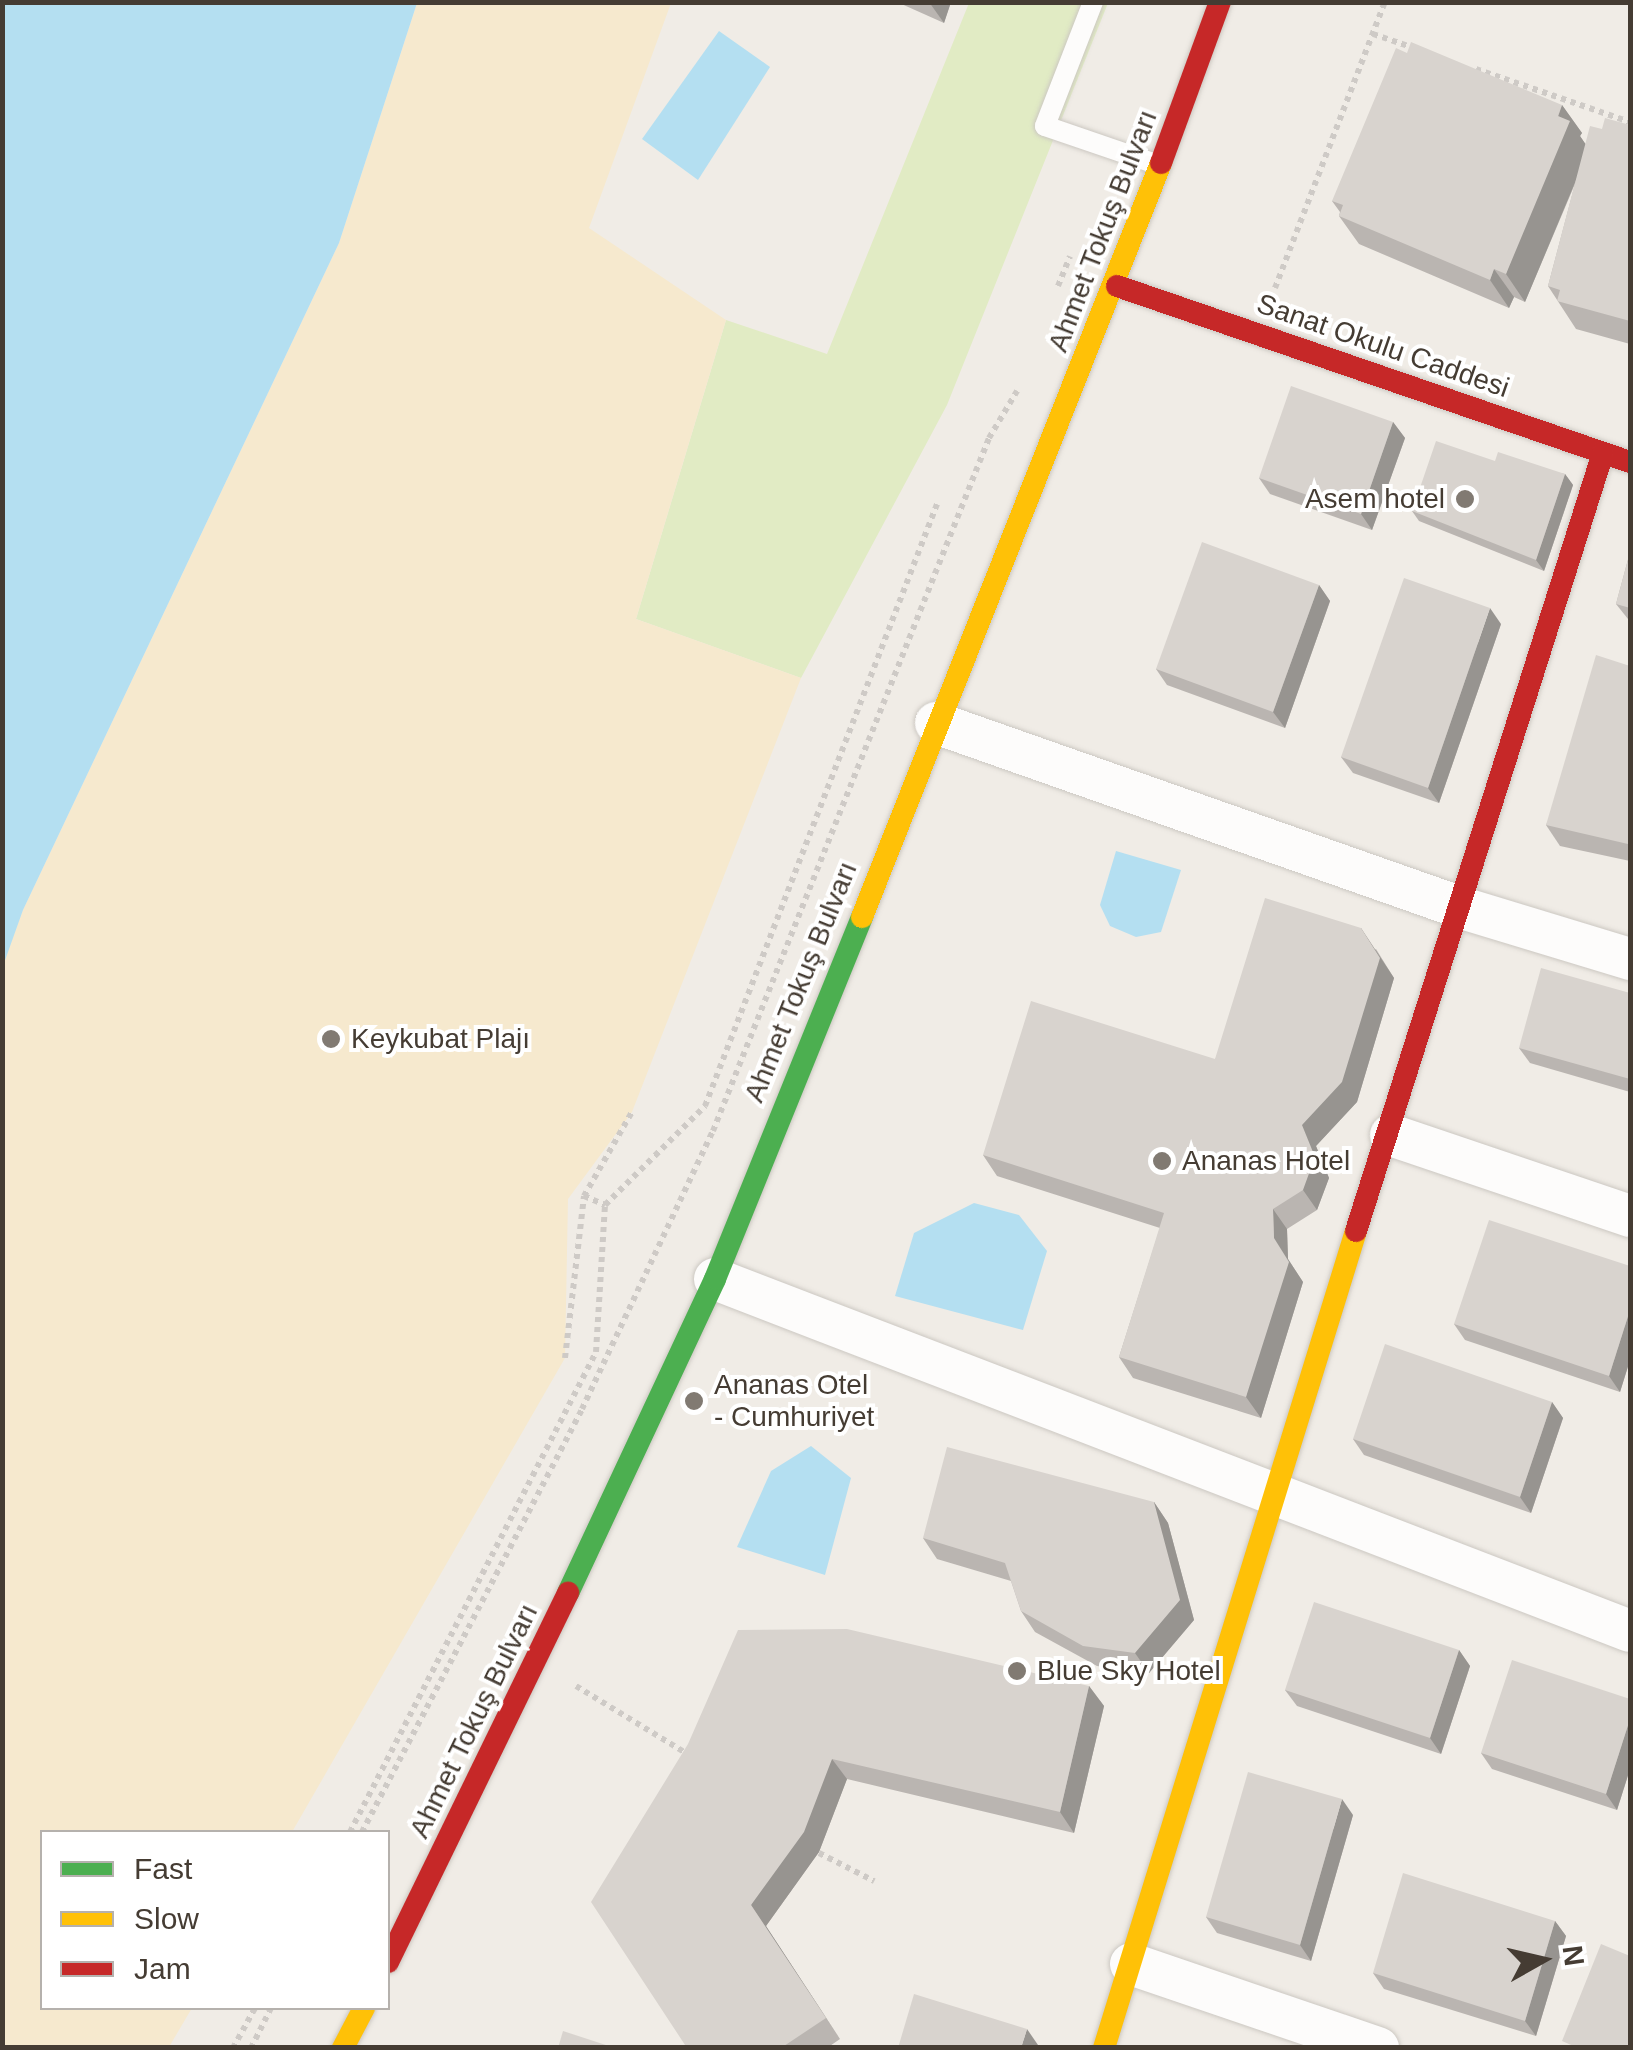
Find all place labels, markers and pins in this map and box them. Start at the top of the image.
place label: Asem hotel [1305,482,1445,516]
marker: Asem hotel [1454,488,1476,510]
place label: Keykubat Plajı [351,1022,530,1056]
marker: Keykubat Plajı [320,1028,342,1050]
place label: Ananas Hotel [1182,1144,1350,1178]
marker: Ananas Hotel [1151,1150,1173,1172]
place label: Ananas Otel - Cumhuriyet [714,1368,874,1434]
marker: Ananas Otel - Cumhuriyet [683,1390,705,1412]
place label: Blue Sky Hotel [1037,1654,1221,1688]
marker: Blue Sky Hotel [1006,1660,1028,1682]

